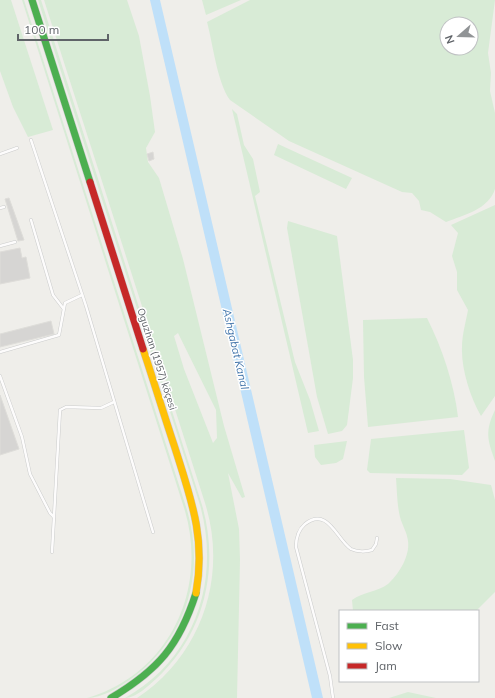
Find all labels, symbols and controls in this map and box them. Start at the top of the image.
scale bar [18,16,108,42]
north arrow [439,16,479,56]
text: 100 m [24,22,59,37]
text: N [442,33,458,46]
street label: Oguzhan (1957) köçesi [134,306,180,412]
water label: Ashgabat Kanal [220,306,252,391]
legend [339,610,479,682]
text: Fast [375,618,399,633]
text: Slow [375,638,403,653]
text: Jam [375,658,397,673]

